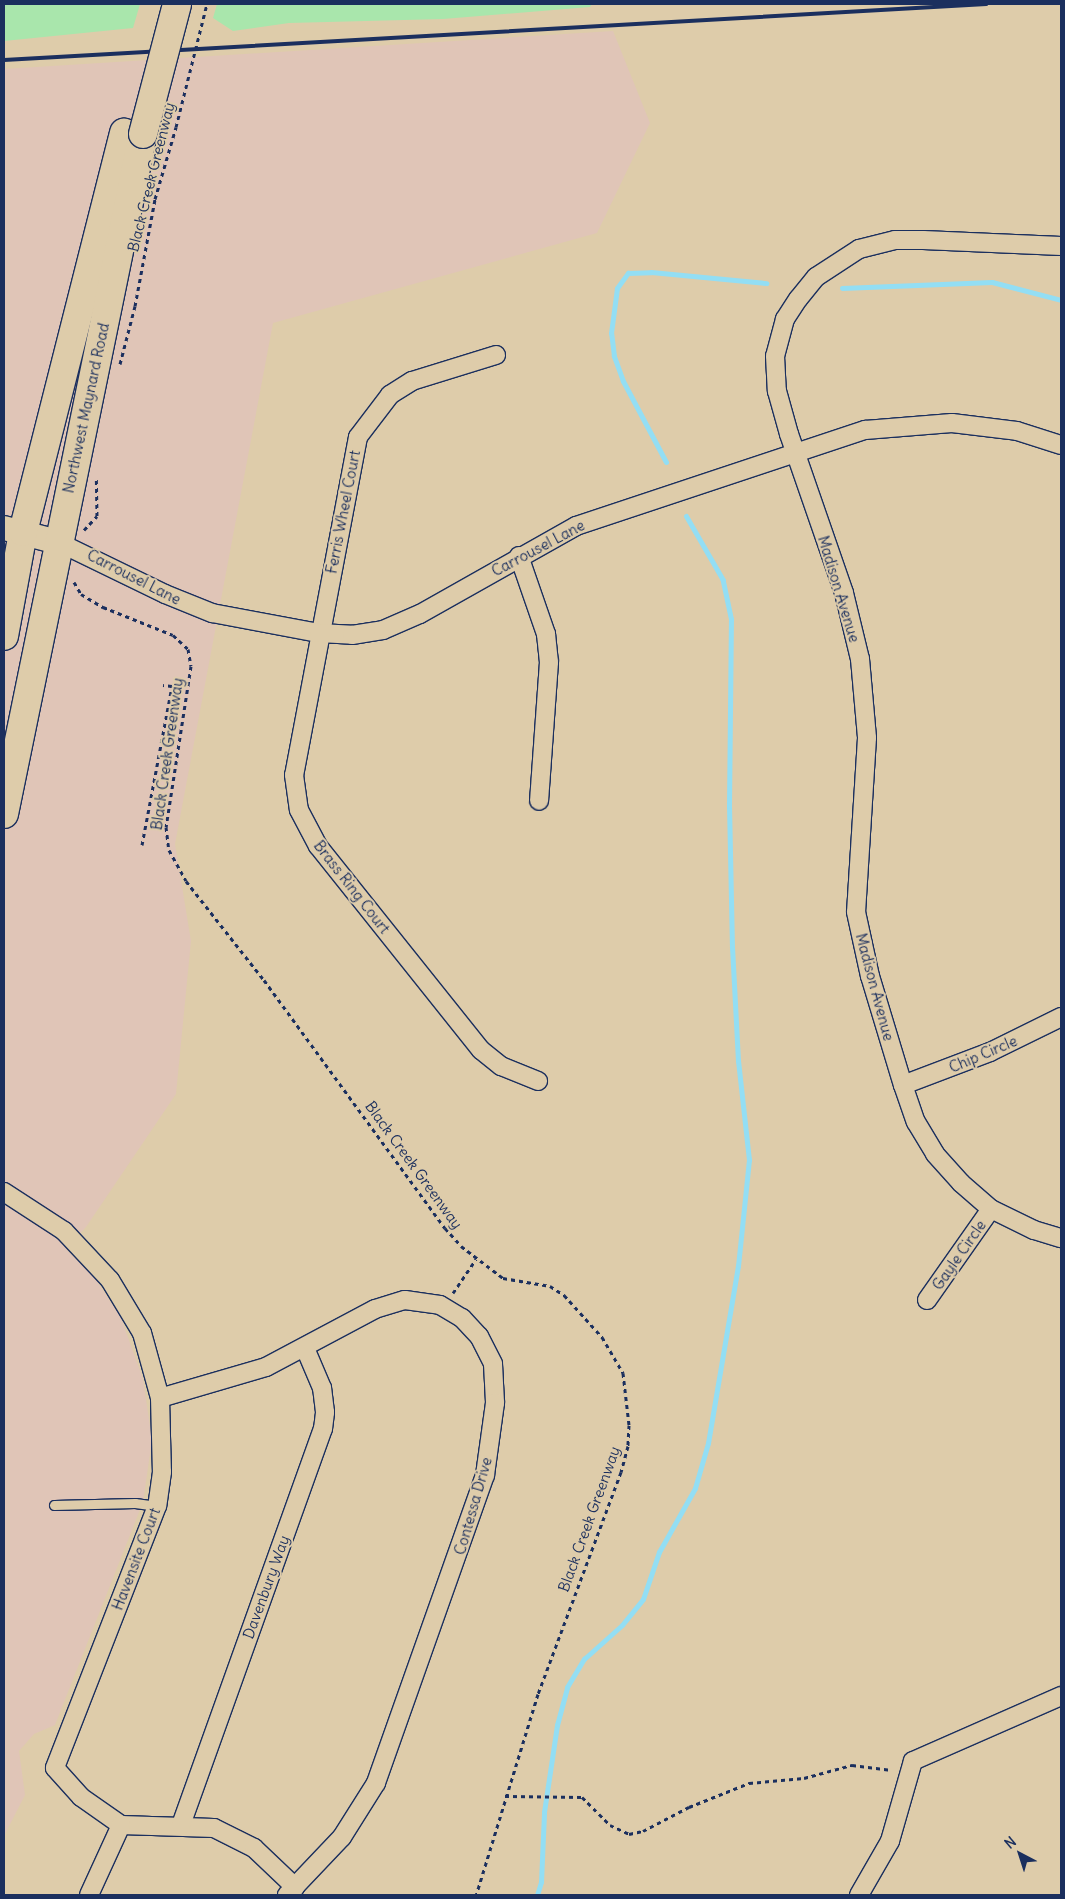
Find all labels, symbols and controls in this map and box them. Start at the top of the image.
street label: Black Creek Greenway [124,100,178,254]
street label: Northwest Maynard Road [59,321,113,495]
street label: Ferris Wheel Court [322,449,364,575]
street label: Carrousel Lane [488,516,588,580]
street label: Madison Avenue [814,534,864,644]
street label: Carrousel Lane [84,546,184,608]
street label: Black Creek Greenway [147,677,187,831]
street label: Brass Ring Court [310,837,394,937]
street label: Madison Avenue [852,931,898,1043]
street label: Chip Circle [946,1032,1020,1076]
street label: Black Creek Greenway [362,1098,466,1232]
street label: Gayle Circle [928,1217,990,1293]
street label: Black Creek Greenway [554,1444,624,1594]
street label: Contessa Drive [450,1455,496,1557]
street label: Havensite Court [108,1505,164,1613]
street label: Davenbury Way [239,1533,293,1641]
north arrow [995,1829,1045,1879]
text: N [1001,1833,1020,1853]

